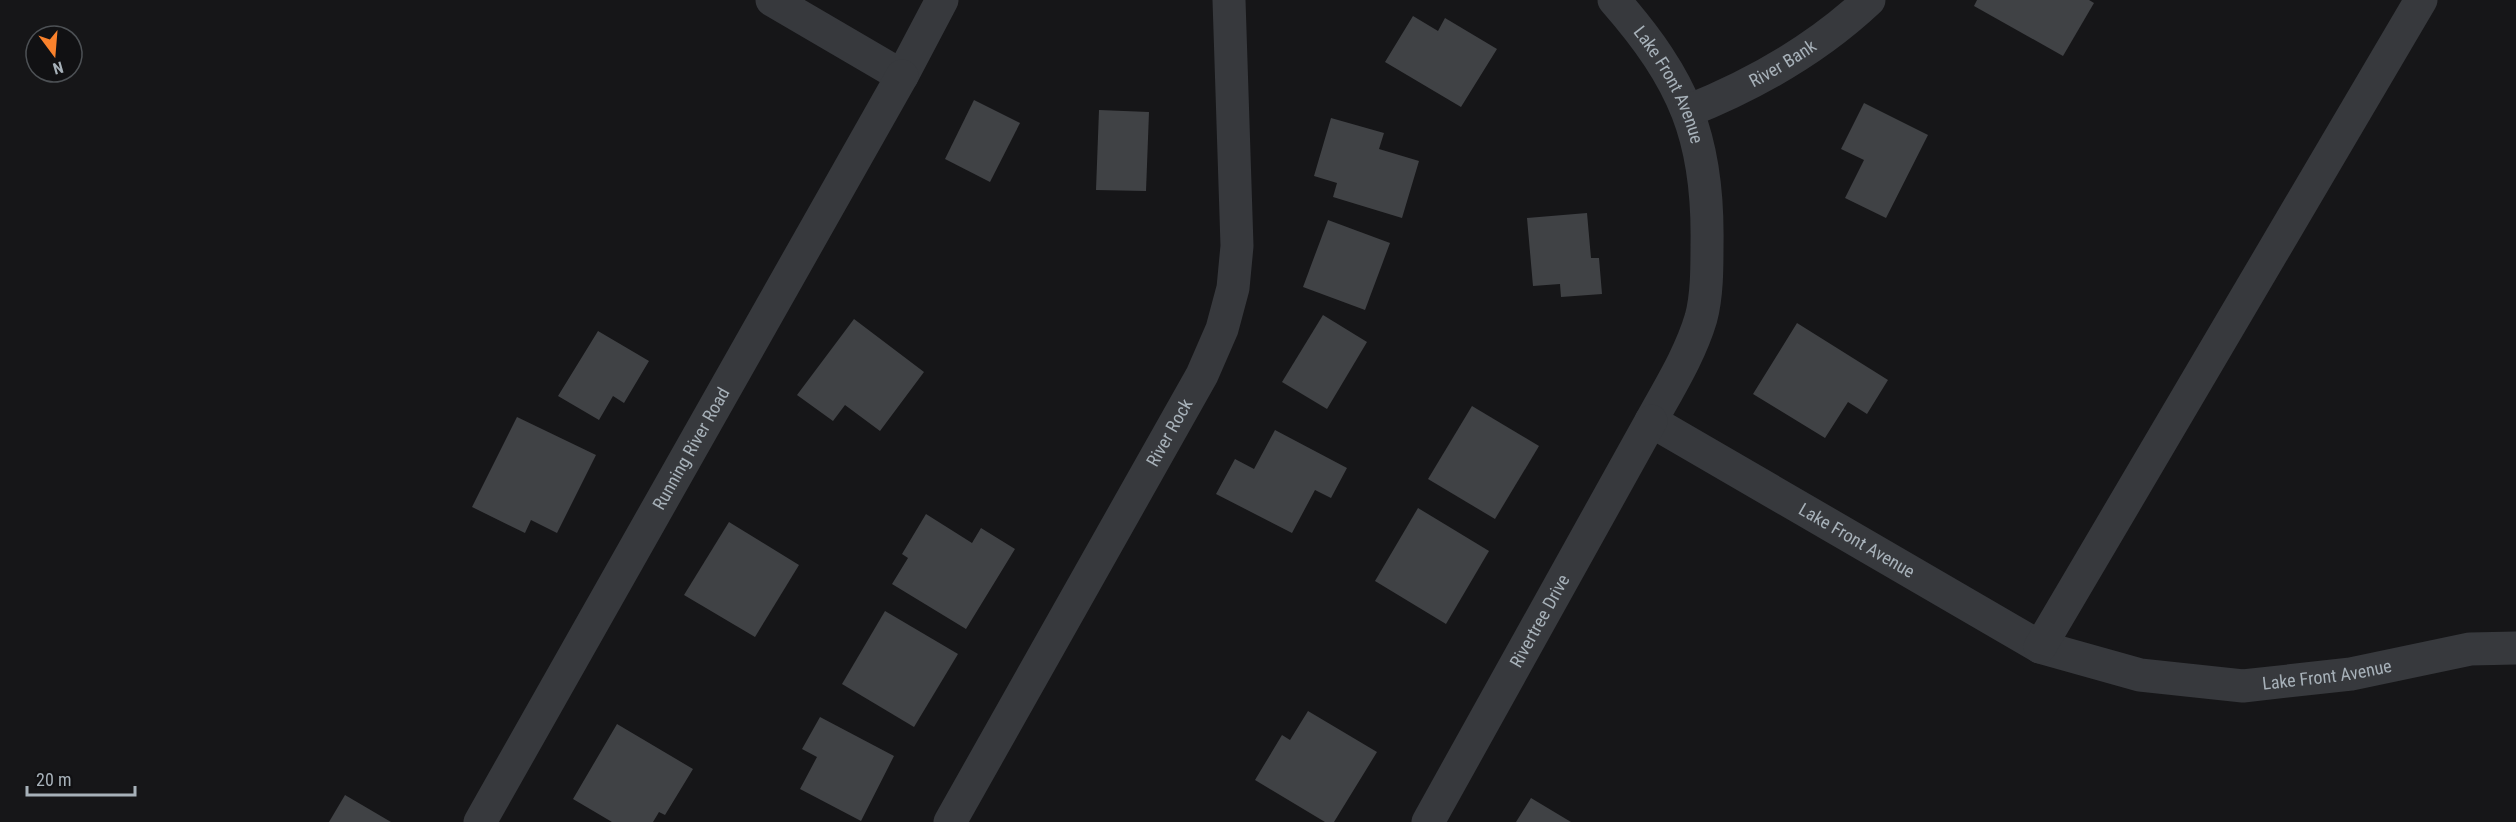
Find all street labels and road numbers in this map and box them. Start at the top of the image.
street label: Lake Front Avenue [1630,22,1708,146]
street label: River Bank [1745,35,1820,91]
street label: Running River Road [648,384,734,513]
street label: River Rock [1142,395,1197,470]
street label: Lake Front Avenue [1795,498,1919,582]
street label: Rivertree Drive [1505,571,1574,671]
street label: Lake Front Avenue [2261,655,2393,694]

